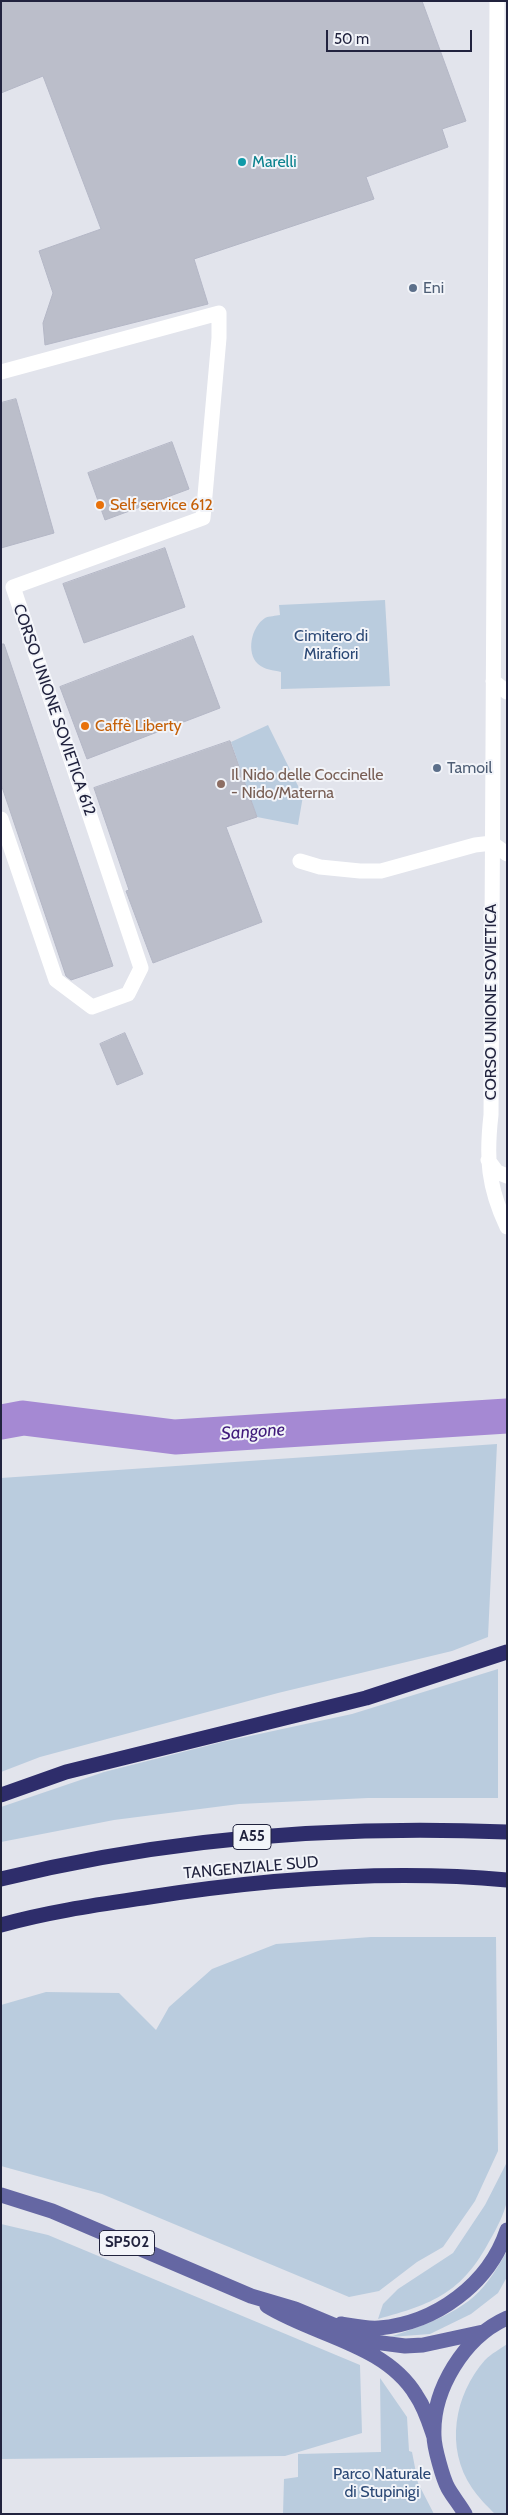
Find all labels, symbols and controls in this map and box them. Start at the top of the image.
scale bar [328,20,474,52]
text: 50 m [334,30,369,48]
place label: Marelli [252,152,297,172]
marker: Marelli [236,156,248,168]
place label: Eni [423,278,444,298]
marker: Eni [407,282,419,294]
place label: Self service 612 [110,495,213,515]
marker: Self service 612 [94,499,106,511]
street label: CORSO UNIONE SOVIETICA 612 [9,602,99,818]
park label: Cimitero di Mirafiori [294,626,368,664]
place label: Caffè Liberty [95,716,182,736]
marker: Caffè Liberty [79,720,91,732]
place label: Tamoil [447,758,492,778]
marker: Tamoil [431,762,443,774]
place label: Il Nido delle Coccinelle - Nido/Materna [231,765,383,803]
marker: Il Nido delle Coccinelle - Nido/Materna [215,778,227,790]
street label: CORSO UNIONE SOVIETICA [481,904,501,1100]
water label: Sangone [220,1419,286,1445]
road number: A55 [233,1824,271,1850]
street label: TANGENZIALE SUD [183,1853,319,1883]
road number: SP502 [100,2230,154,2256]
park label: Parco Naturale di Stupinigi [333,2464,431,2502]

